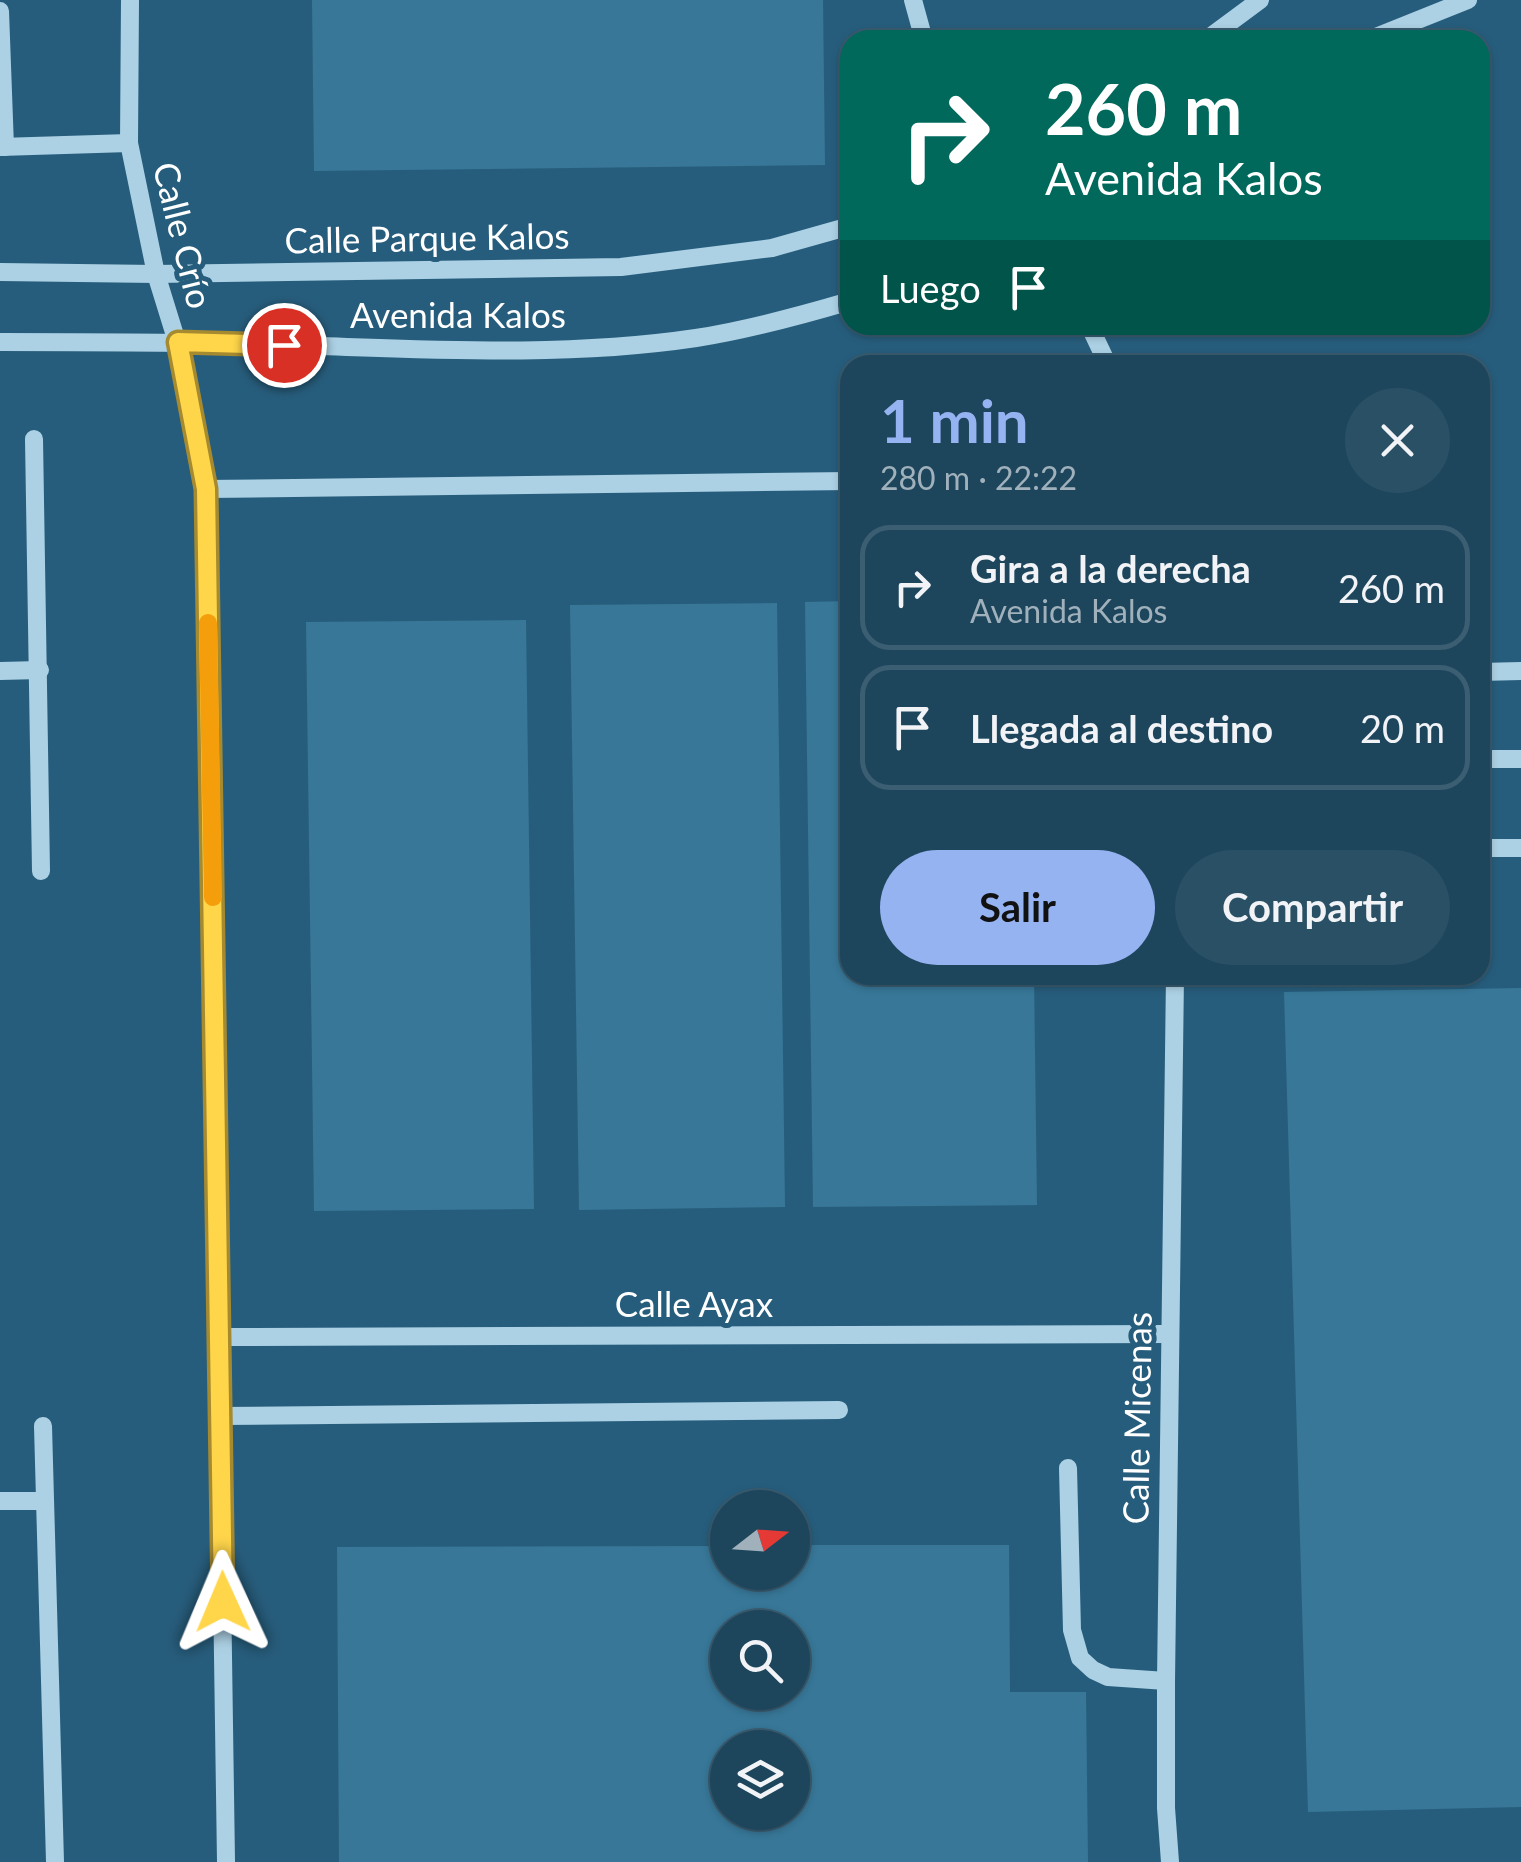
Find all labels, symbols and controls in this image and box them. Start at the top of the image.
text: 260 m [1045,66,1242,150]
icon: right [880,70,1010,200]
text: Avenida Kalos [1045,151,1323,205]
street label: Calle Crío [146,158,222,312]
street label: Calle Parque Kalos [284,214,570,260]
icon: arrive [1001,260,1056,315]
text: Luego [880,265,981,311]
street label: Avenida Kalos [350,293,566,335]
pin [242,303,327,388]
icon: arrive [257,318,312,373]
text: 1 min [880,384,1029,456]
button: close [1345,388,1450,493]
text: 280 m · 22:22 [880,458,1077,497]
text: Gira a la derecha [970,545,1251,591]
icon: right [885,560,940,615]
text: 260 m [1338,565,1445,611]
text: Avenida Kalos [970,591,1167,630]
icon: arrive [885,700,940,755]
text: Llegada al destino [970,705,1273,751]
text: 20 m [1360,705,1445,751]
button: Salir [880,850,1155,965]
button: Compartir [1175,850,1450,965]
street label: Calle Ayax [615,1282,774,1324]
street label: Calle Micenas [1113,1311,1159,1525]
north arrow [710,1490,810,1590]
map controls [710,1490,810,1830]
position arrow [171,1550,275,1654]
button: search [710,1610,810,1710]
button: layers [710,1730,810,1830]

